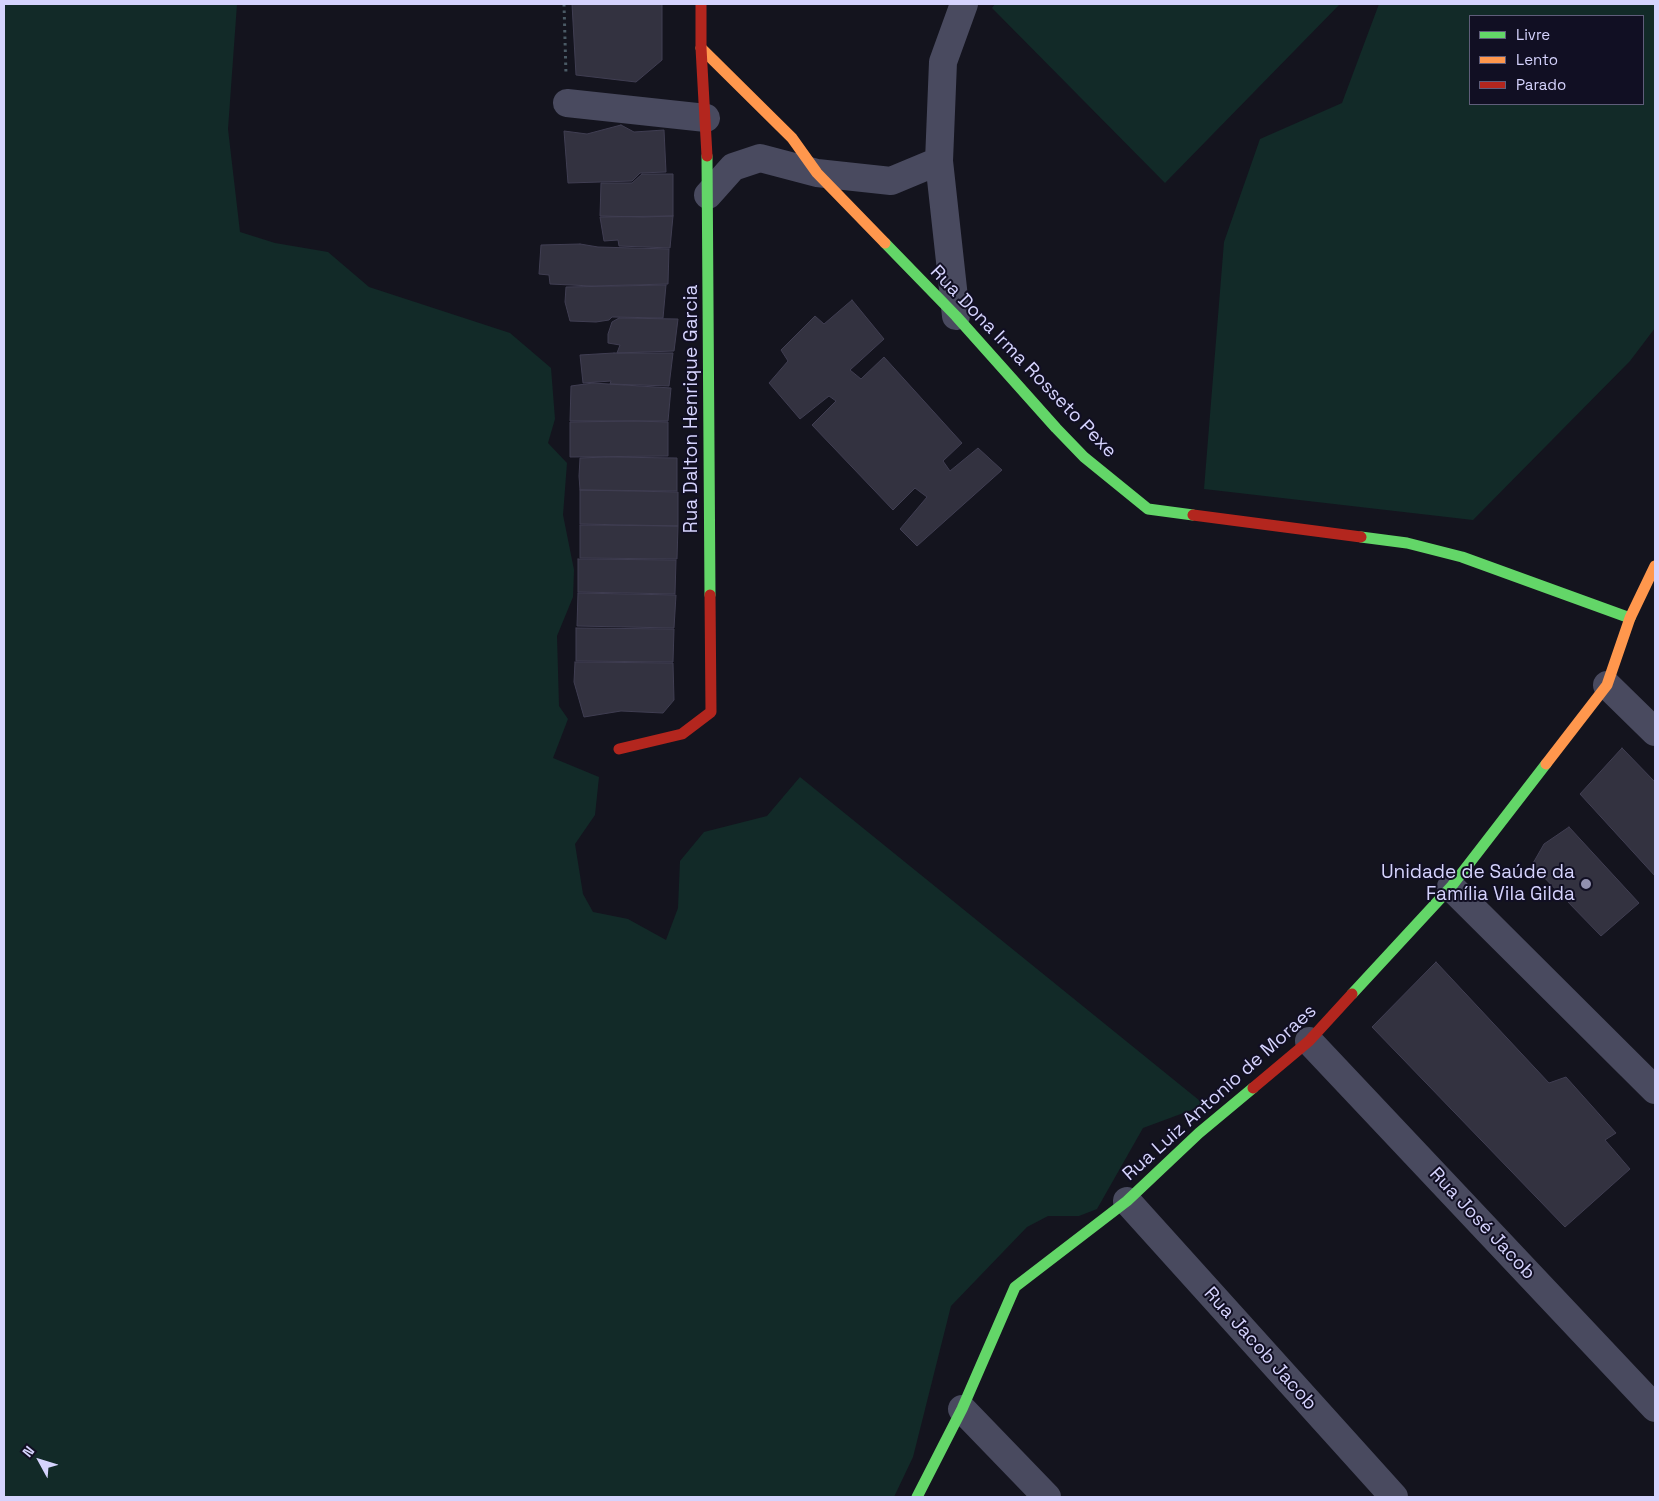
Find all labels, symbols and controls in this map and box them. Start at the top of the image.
legend [1469,15,1644,105]
text: Livre [1516,25,1550,44]
text: Lento [1516,50,1558,69]
text: Parado [1516,75,1566,94]
street label: Rua Dona Irma Rosseto Pexe [925,261,1121,463]
street label: Rua Dalton Henrique Garcia [681,285,703,533]
place label: Unidade de Saúde da Família Vila Gilda [1381,862,1575,906]
marker: Unidade de Saúde da Família Vila Gilda [1579,877,1593,891]
street label: Rua Luiz Antonio de Moraes [1119,1000,1321,1186]
street label: Rua José Jacob [1424,1163,1540,1285]
street label: Rua Jacob Jacob [1199,1283,1321,1415]
north arrow [15,1436,65,1486]
text: N [18,1442,38,1461]

